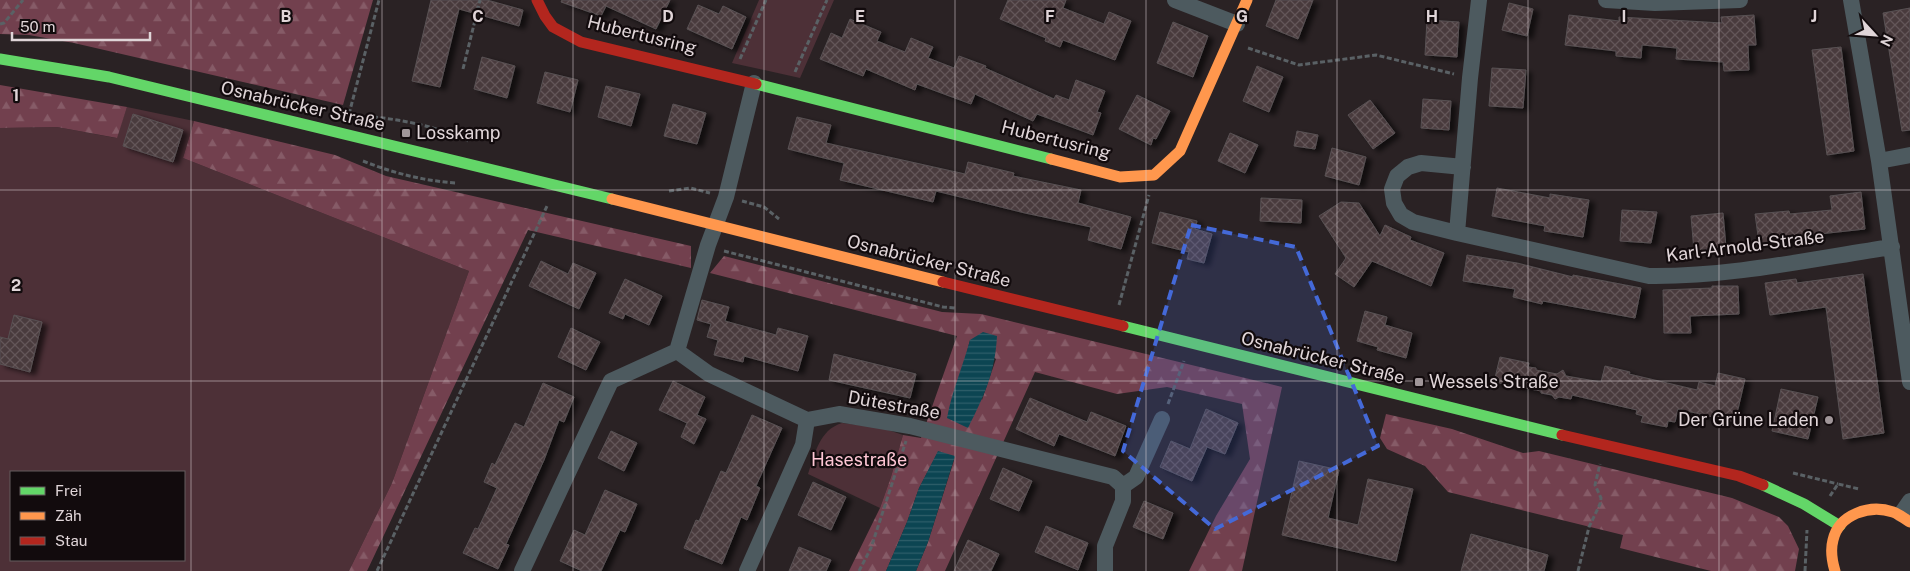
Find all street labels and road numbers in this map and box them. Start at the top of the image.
street label: Hubertusring [585,11,699,58]
street label: Osnabrücker Straße [219,76,387,135]
street label: Hubertusring [999,116,1113,163]
street label: Karl-Arnold-Straße [1665,225,1825,266]
street label: Osnabrücker Straße [845,230,1013,291]
street label: Osnabrücker Straße [1239,327,1407,388]
street label: Dütestraße [846,386,942,423]

